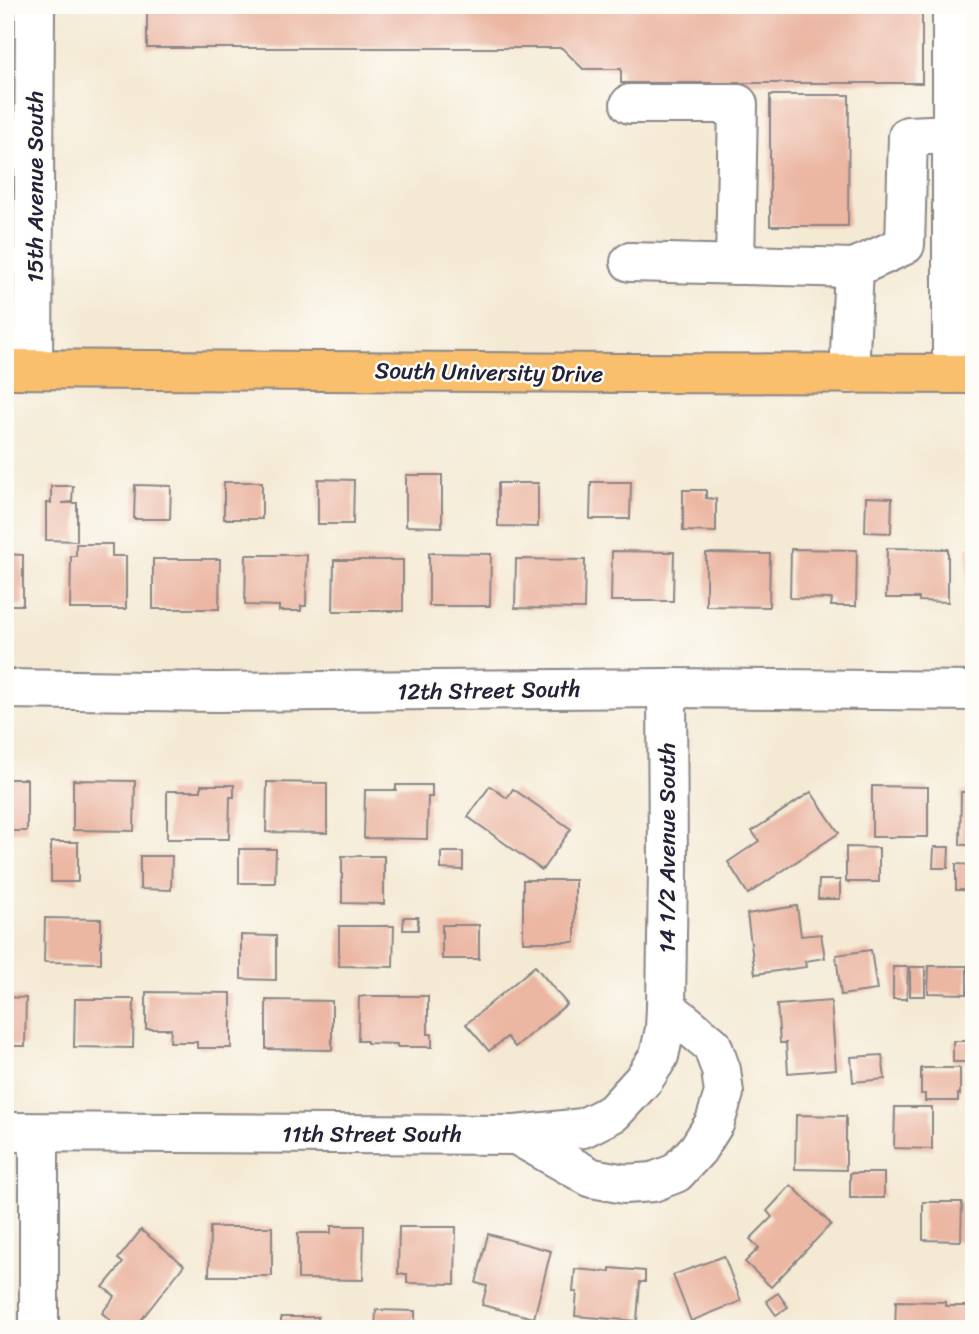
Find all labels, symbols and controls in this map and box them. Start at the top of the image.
street label: 15th Avenue South [15,91,56,283]
street label: South University Drive [374,350,604,395]
street label: 12th Street South [397,668,581,713]
street label: 14 1/2 Avenue South [647,743,688,953]
street label: 11th Street South [282,1114,462,1155]

